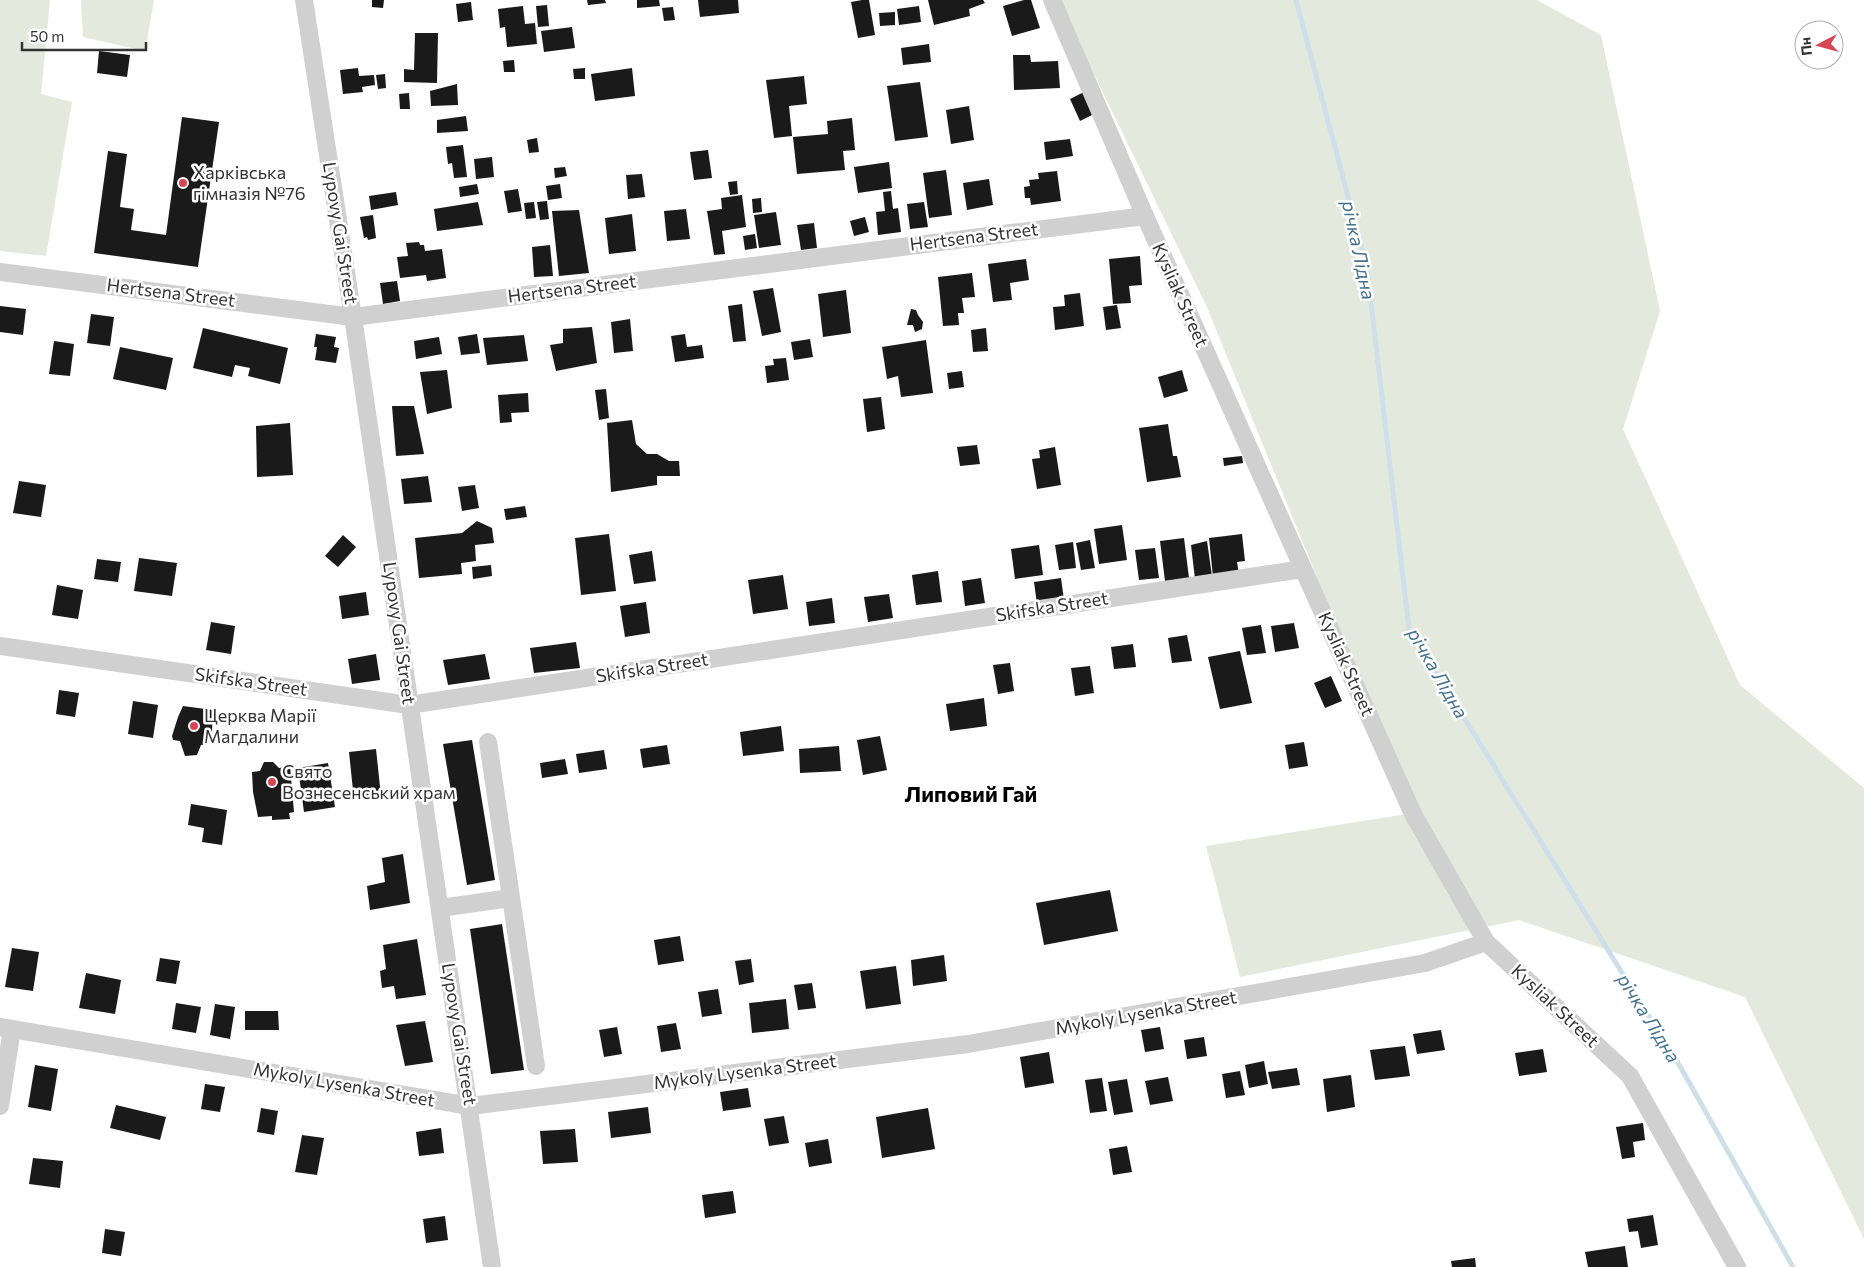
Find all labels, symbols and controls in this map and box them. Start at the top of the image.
scale bar [22,20,146,52]
north arrow [1794,20,1844,70]
text: 50 m [30,27,64,45]
text: Пн [1796,36,1815,57]
street label: Lypovy Gai Street [319,160,363,306]
place label: Харківська гімназія №76 [193,161,306,204]
marker: Харківська гімназія №76 [177,177,189,189]
water label: річка Лідна [1338,197,1381,302]
street label: Hertsena Street [908,217,1039,255]
street label: Kysliak Street [1148,239,1214,350]
street label: Hertsena Street [506,269,637,307]
street label: Hertsena Street [106,273,237,311]
street label: Lypovy Gai Street [379,560,421,706]
street label: Skifska Street [994,586,1110,626]
street label: Kysliak Street [1314,608,1380,719]
water label: річка Лідна [1403,623,1474,722]
street label: Skifska Street [594,647,710,687]
street label: Skifska Street [193,662,309,700]
place label: Церква Марії Магдалини [204,704,316,747]
marker: Церква Марії Магдалини [188,720,200,732]
place label: Свято Вознесенський храм [282,760,456,803]
marker: Свято Вознесенський храм [266,776,278,788]
district label: Липовий Гай [905,780,1037,807]
street label: Kysliak Street [1507,959,1604,1051]
street label: Lypovy Gai Street [438,961,482,1107]
water label: річка Лідна [1612,968,1686,1067]
street label: Mykoly Lysenka Street [1053,985,1238,1039]
street label: Mykoly Lysenka Street [652,1049,837,1093]
street label: Mykoly Lysenka Street [252,1057,437,1111]

